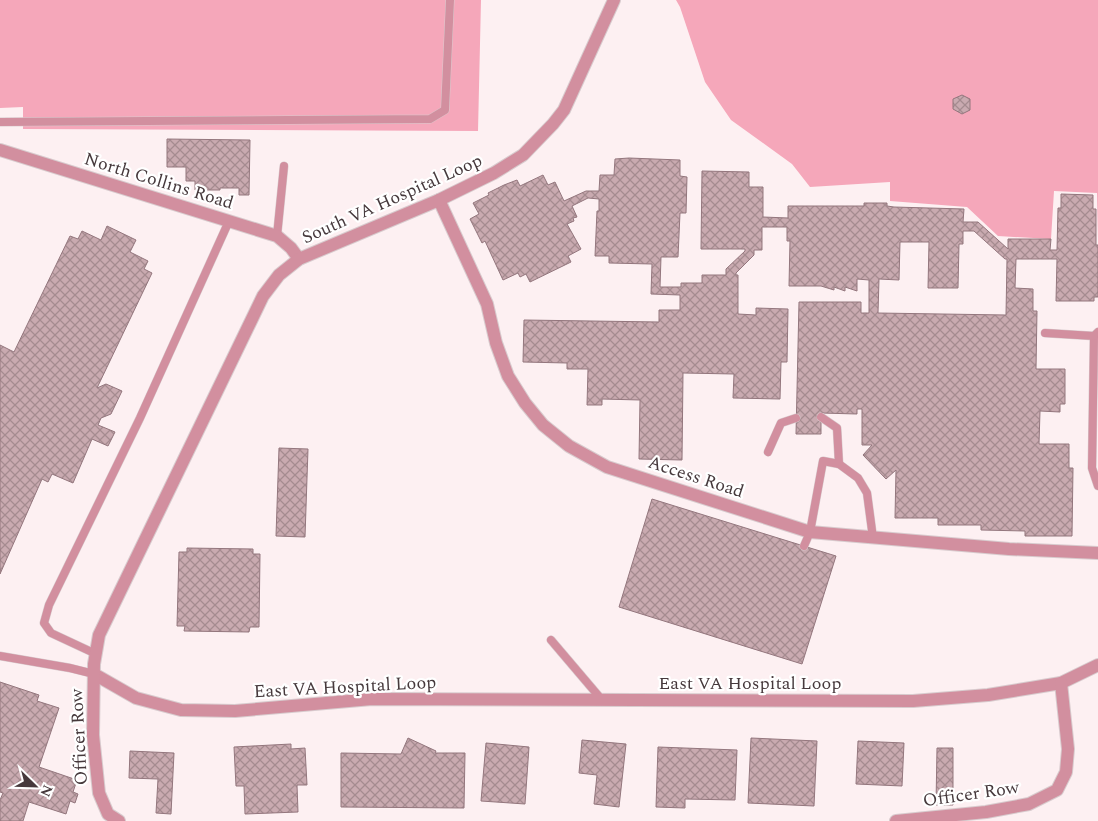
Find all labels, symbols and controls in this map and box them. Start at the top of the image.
street label: North Collins Road [81,145,237,217]
street label: South VA Hospital Loop [297,147,487,251]
street label: Access Road [644,449,748,505]
street label: East VA Hospital Loop [253,669,437,705]
street label: East VA Hospital Loop [659,670,841,697]
street label: Officer Row [63,688,95,786]
north arrow [10,761,60,811]
street label: Officer Row [921,774,1021,814]
text: N [35,782,58,800]

